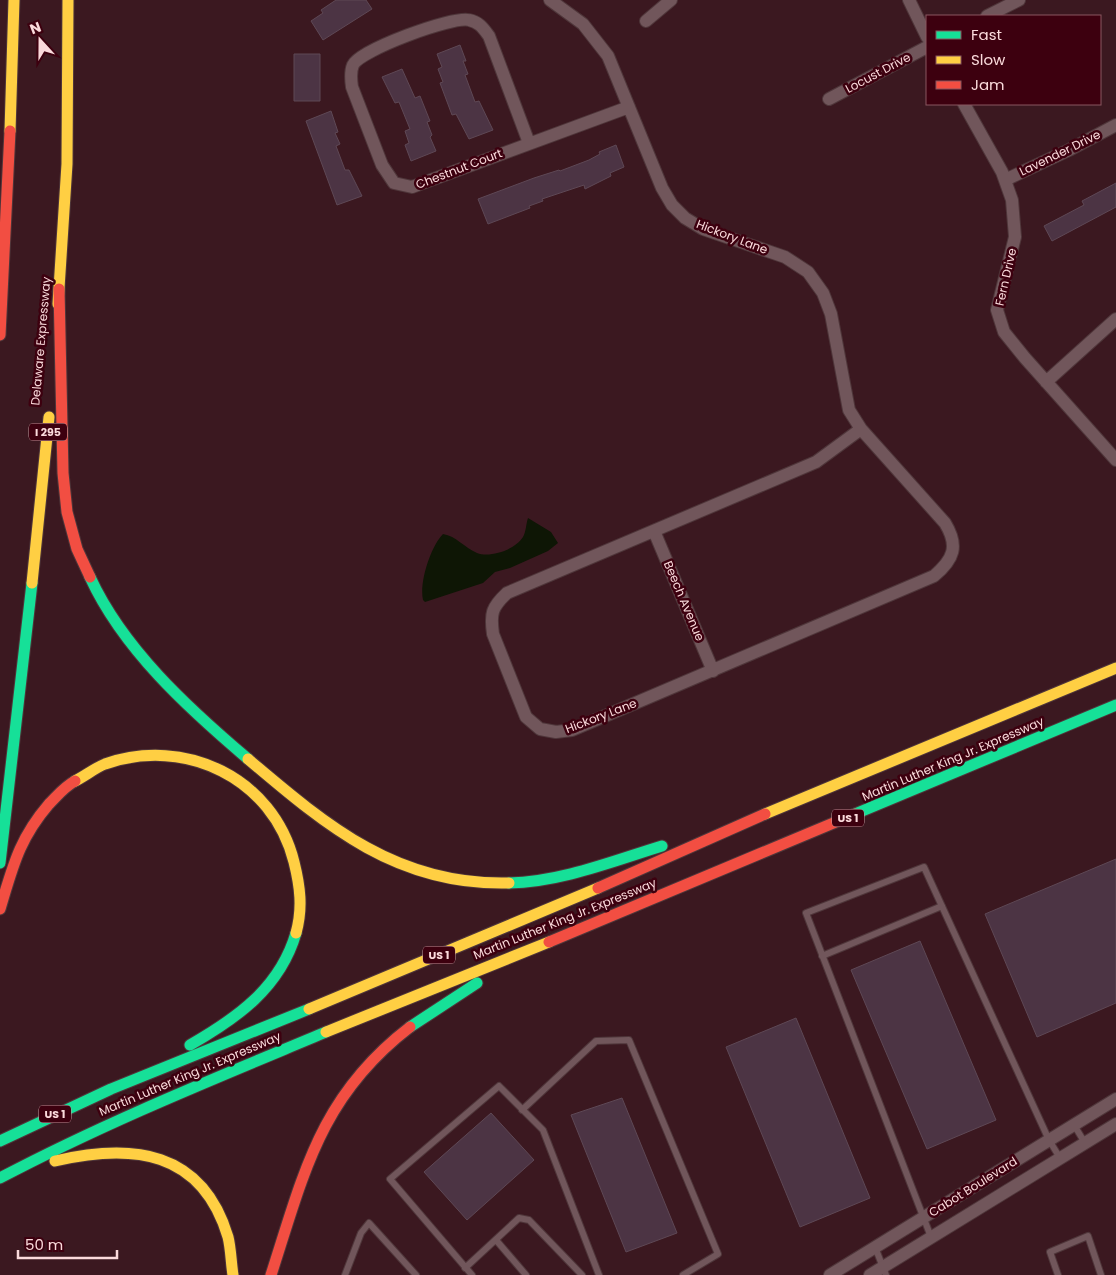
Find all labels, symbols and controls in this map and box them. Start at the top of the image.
north arrow [15,15,65,65]
legend [926,15,1101,105]
text: N [27,17,44,39]
text: Fast [971,24,1002,45]
street label: Locust Drive [842,48,913,97]
text: Slow [971,49,1006,70]
text: Jam [971,74,1005,95]
street label: Lavender Drive [1016,126,1103,180]
street label: Chestnut Court [413,144,505,193]
street label: Hickory Lane [694,215,770,258]
street label: Fern Drive [991,246,1020,308]
street label: Delaware Expressway [26,276,55,406]
road number: I 295 [29,424,67,441]
street label: Beech Avenue [660,558,709,643]
street label: Hickory Lane [563,694,639,737]
street label: Martin Luther King Jr. Expressway [859,712,1047,805]
road number: US 1 [832,810,864,826]
street label: Martin Luther King Jr. Expressway [471,874,659,963]
road number: US 1 [423,946,455,964]
street label: Martin Luther King Jr. Expressway [96,1027,284,1120]
road number: US 1 [39,1106,71,1122]
street label: Cabot Boulevard [925,1153,1020,1221]
scale bar [18,1228,116,1260]
text: 50 m [25,1234,63,1255]

